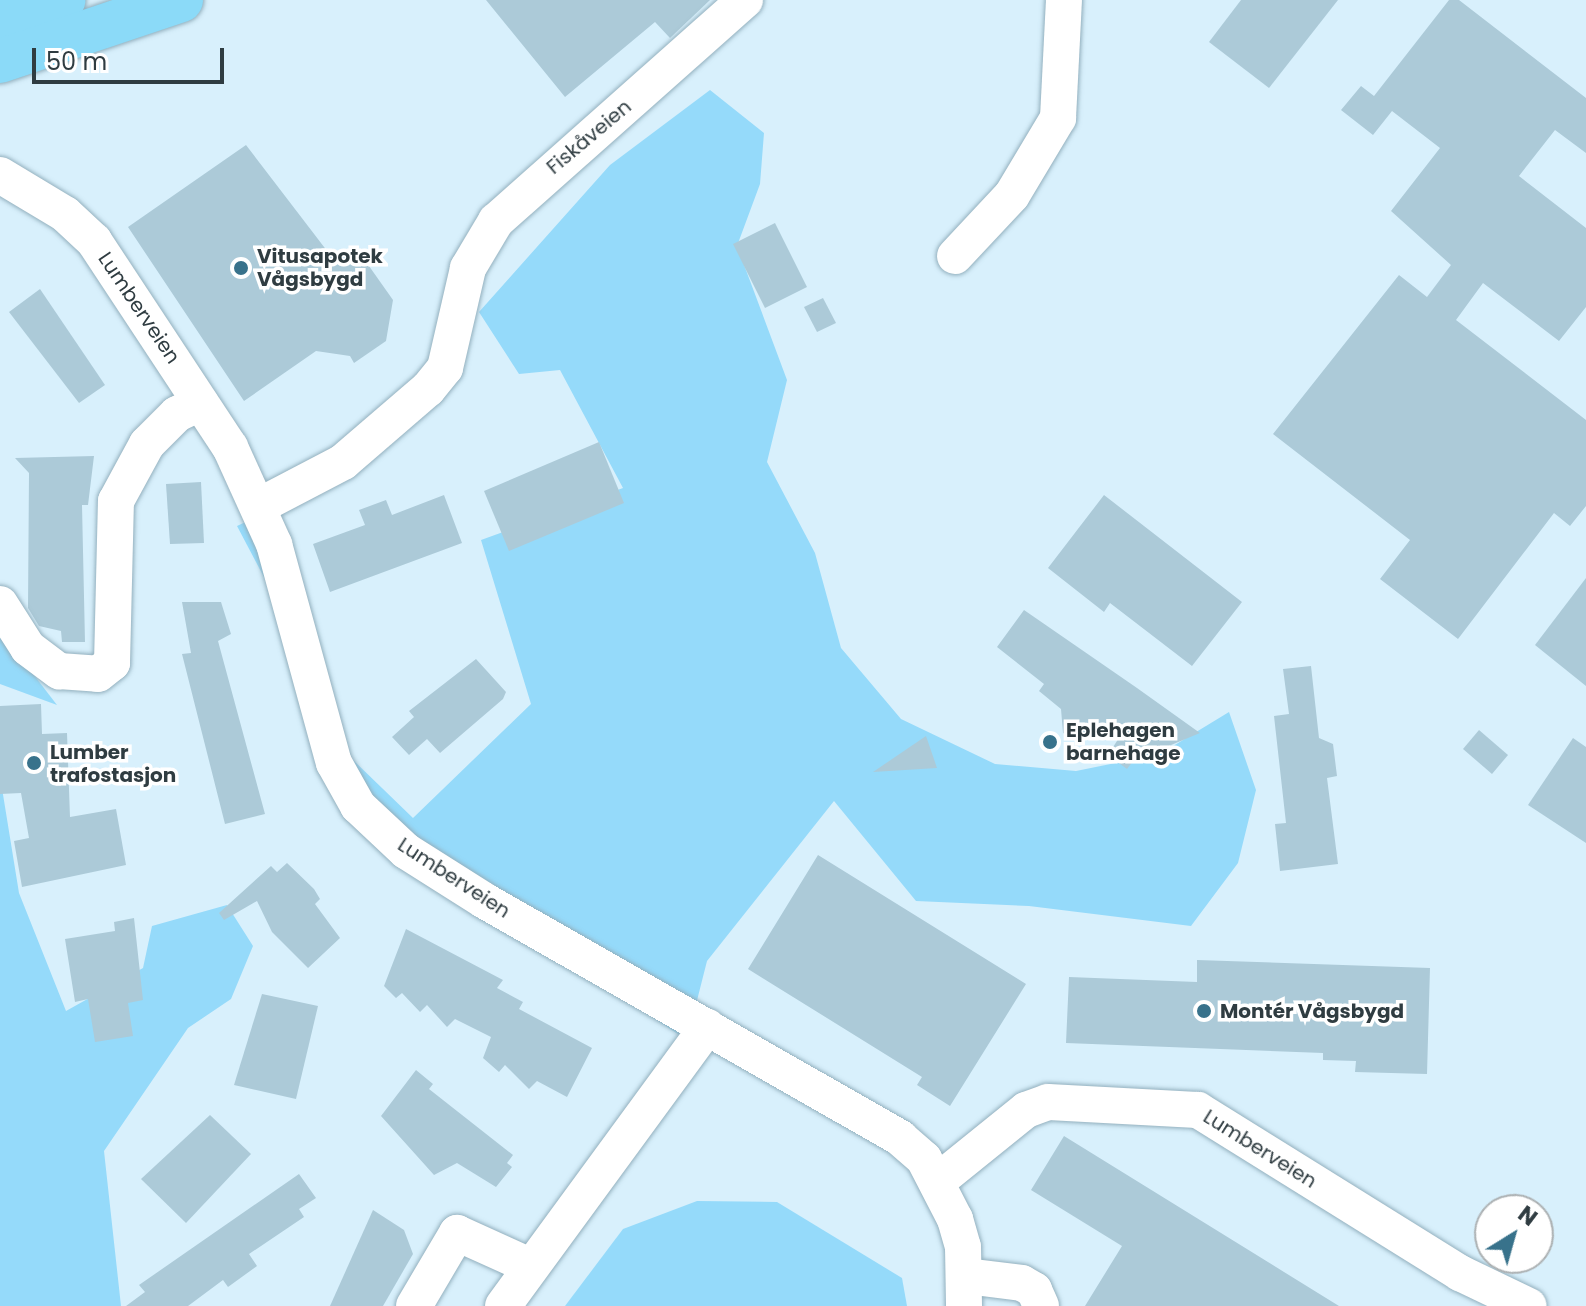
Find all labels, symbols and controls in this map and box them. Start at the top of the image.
scale bar [36,32,228,82]
text: 50 m [46,45,107,78]
street label: Fiskåveien [542,95,636,179]
place label: Vitusapotek Vågsbygd [257,244,383,291]
street label: Lumberveien [93,248,185,368]
marker: Vitusapotek Vågsbygd [232,259,250,277]
place label: Eplehagen barnehage [1066,718,1180,765]
marker: Eplehagen barnehage [1041,733,1059,751]
place label: Lumber trafostasjon [50,740,176,787]
marker: Lumber trafostasjon [25,754,43,772]
street label: Lumberveien [393,833,515,923]
place label: Montér Vågsbygd [1220,999,1404,1023]
marker: Montér Vågsbygd [1195,1002,1213,1020]
street label: Lumberveien [1199,1105,1321,1193]
north arrow [1474,1194,1554,1274]
text: N [1512,1199,1543,1233]

